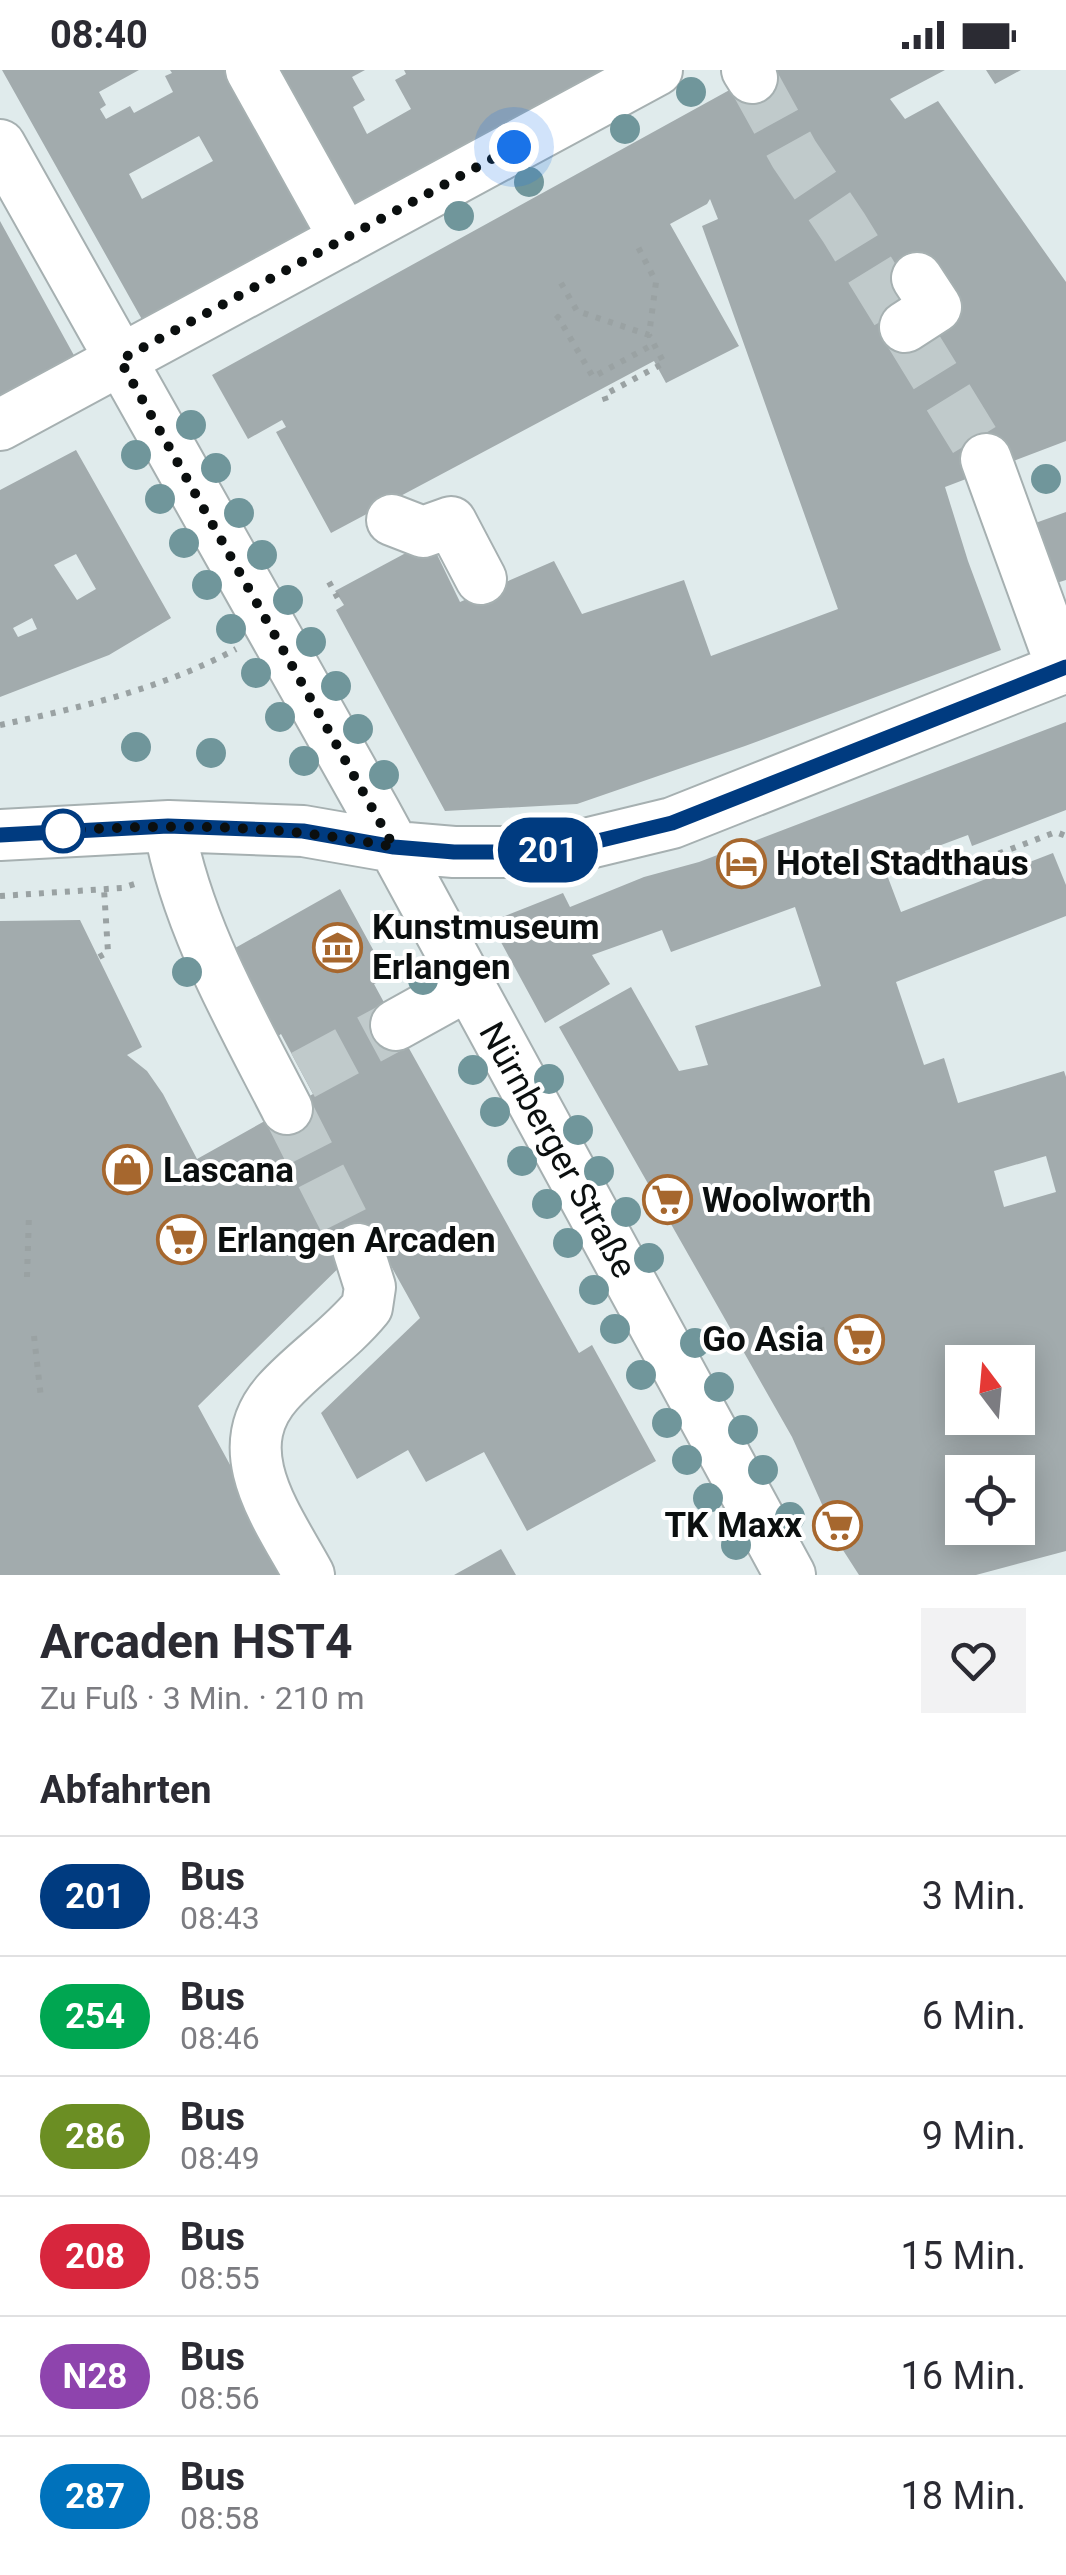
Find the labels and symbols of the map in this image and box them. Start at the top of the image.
your location [489,122,539,172]
unlabelled marker [42,810,84,852]
line badge: 201 [490,818,606,882]
hotel icon: Hotel Stadthaus [715,837,767,889]
place label: Hotel Stadthaus [776,843,1029,884]
place label: Kunstmuseum Erlangen [372,907,600,988]
museum icon: Kunstmuseum Erlangen [311,921,363,973]
street label: Nürnberger Straße [470,1015,645,1285]
shop icon: Lascana [102,1144,154,1196]
place label: Lascana [163,1150,294,1191]
supermarket icon: Woolworth [641,1174,693,1226]
place label: Woolworth [702,1180,871,1221]
supermarket icon: Erlangen Arcaden [156,1214,208,1266]
place label: Erlangen Arcaden [217,1220,496,1261]
supermarket icon: Go Asia [833,1313,885,1365]
place label: Go Asia [702,1319,824,1360]
north arrow [945,1345,1035,1435]
supermarket icon: TK Maxx [811,1499,863,1551]
place label: TK Maxx [664,1505,802,1546]

